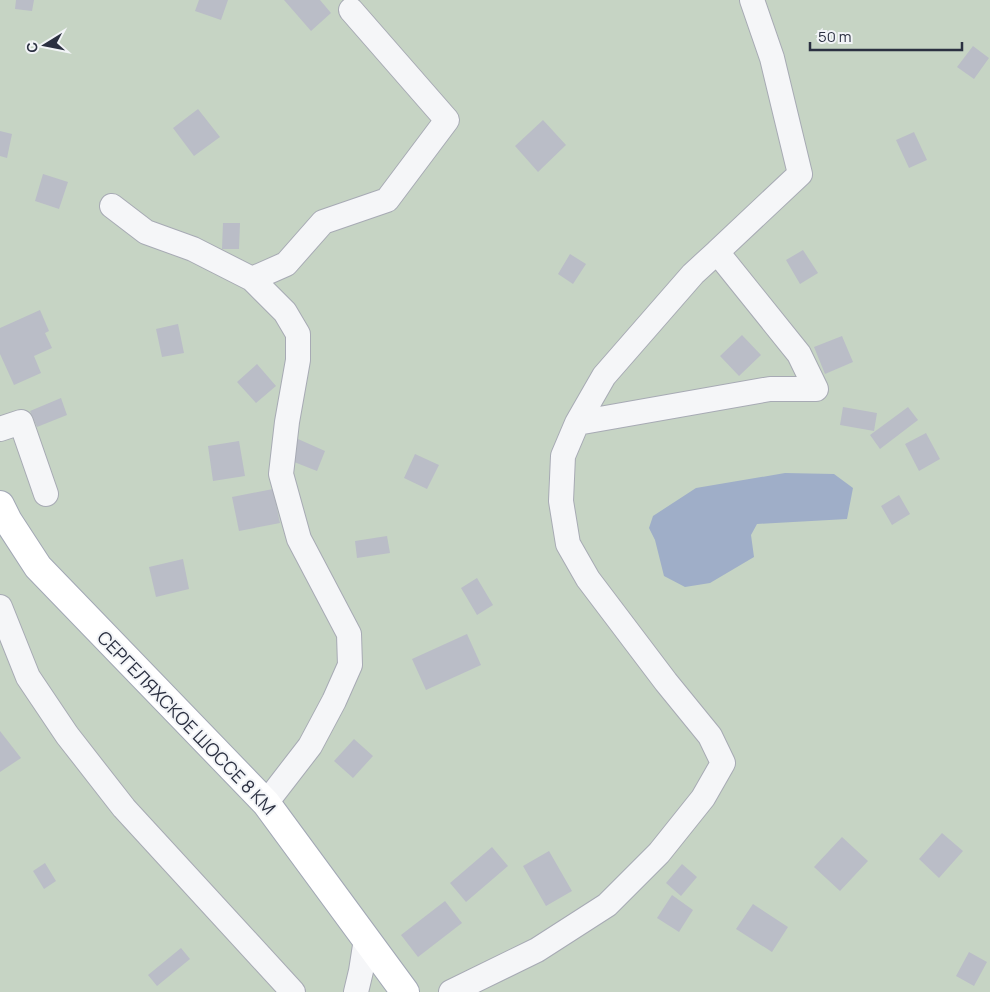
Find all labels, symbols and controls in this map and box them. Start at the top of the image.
north arrow [20,20,70,70]
scale bar [810,20,962,52]
text: 50 m [818,26,852,47]
text: С [21,41,42,54]
street label: СЕРГЕЛЯХСКОЕ ШОССЕ 8 КМ [92,625,281,819]

